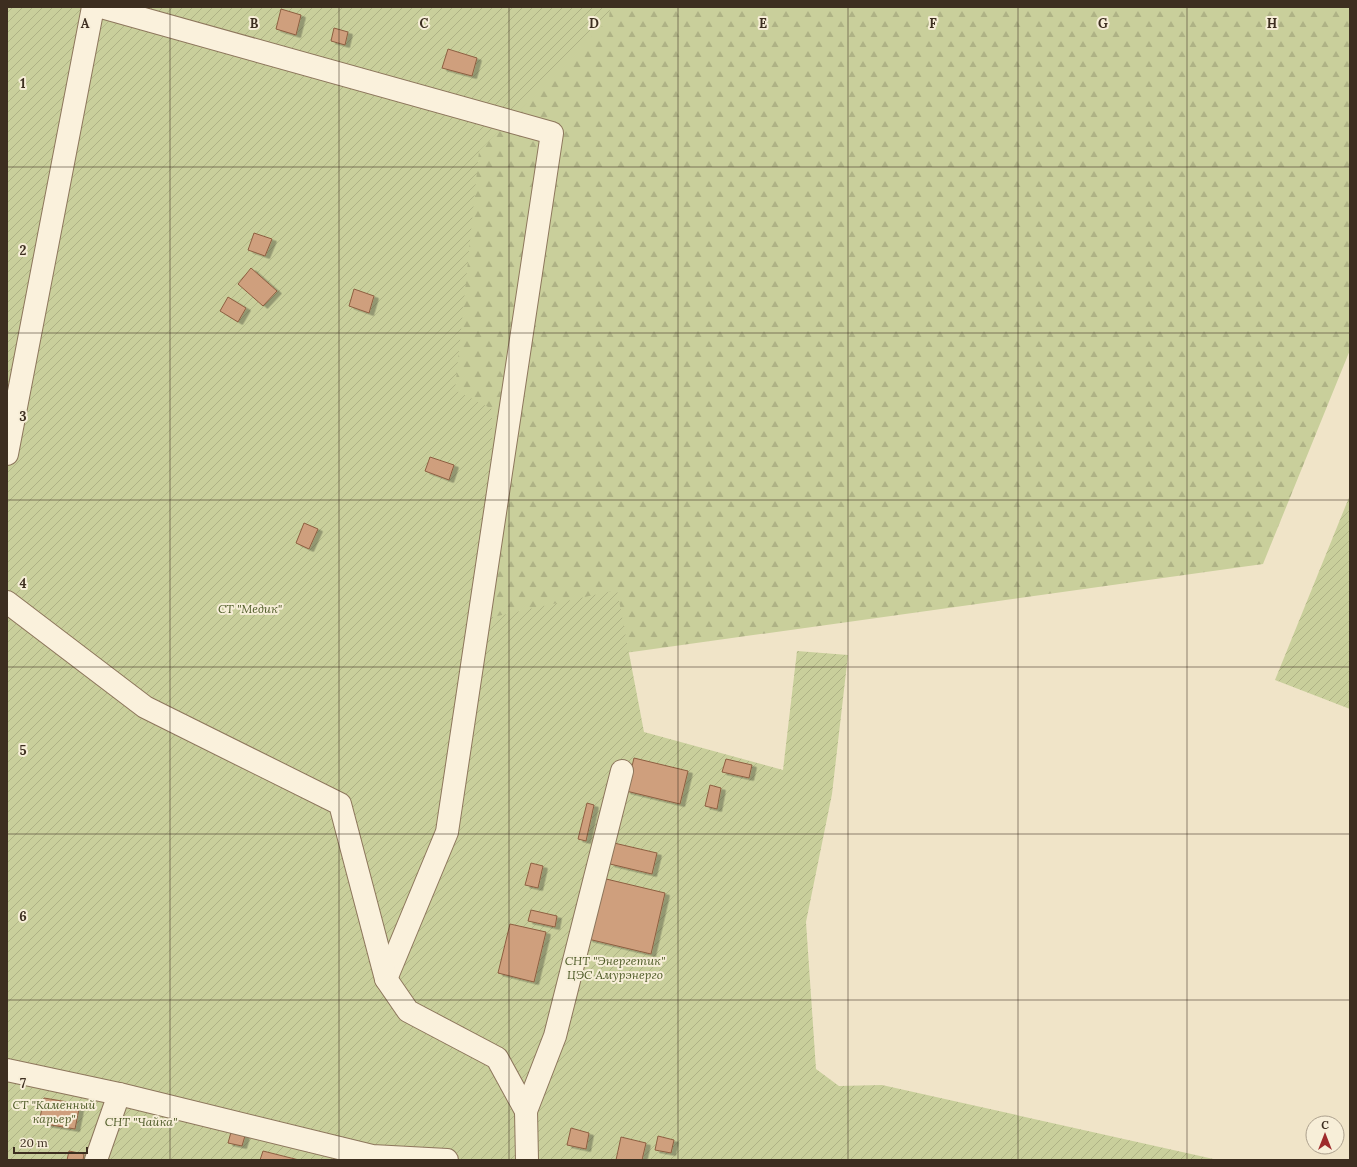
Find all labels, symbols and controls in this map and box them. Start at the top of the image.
text: A [81,15,90,32]
text: B [250,15,259,32]
text: C [420,15,429,32]
text: D [589,15,599,32]
text: E [759,15,767,32]
text: F [929,15,937,32]
text: G [1098,15,1108,32]
text: H [1267,15,1277,32]
text: 1 [20,75,26,92]
text: 2 [20,242,27,259]
text: 3 [19,408,27,425]
text: 4 [19,575,27,592]
park label: СТ "Медик" [218,601,282,616]
text: 5 [19,742,27,759]
text: 6 [19,908,27,925]
park label: СНТ "Энергетик" ЦЭС Амурэнерго [565,953,665,982]
text: 7 [20,1075,26,1092]
park label: СТ "Каменный карьер" [13,1097,96,1126]
park label: СНТ "Чайка" [105,1114,177,1129]
north arrow [1305,1115,1345,1155]
text: С [1321,1118,1329,1132]
scale bar [14,1129,87,1155]
text: 20 m [20,1135,48,1150]

